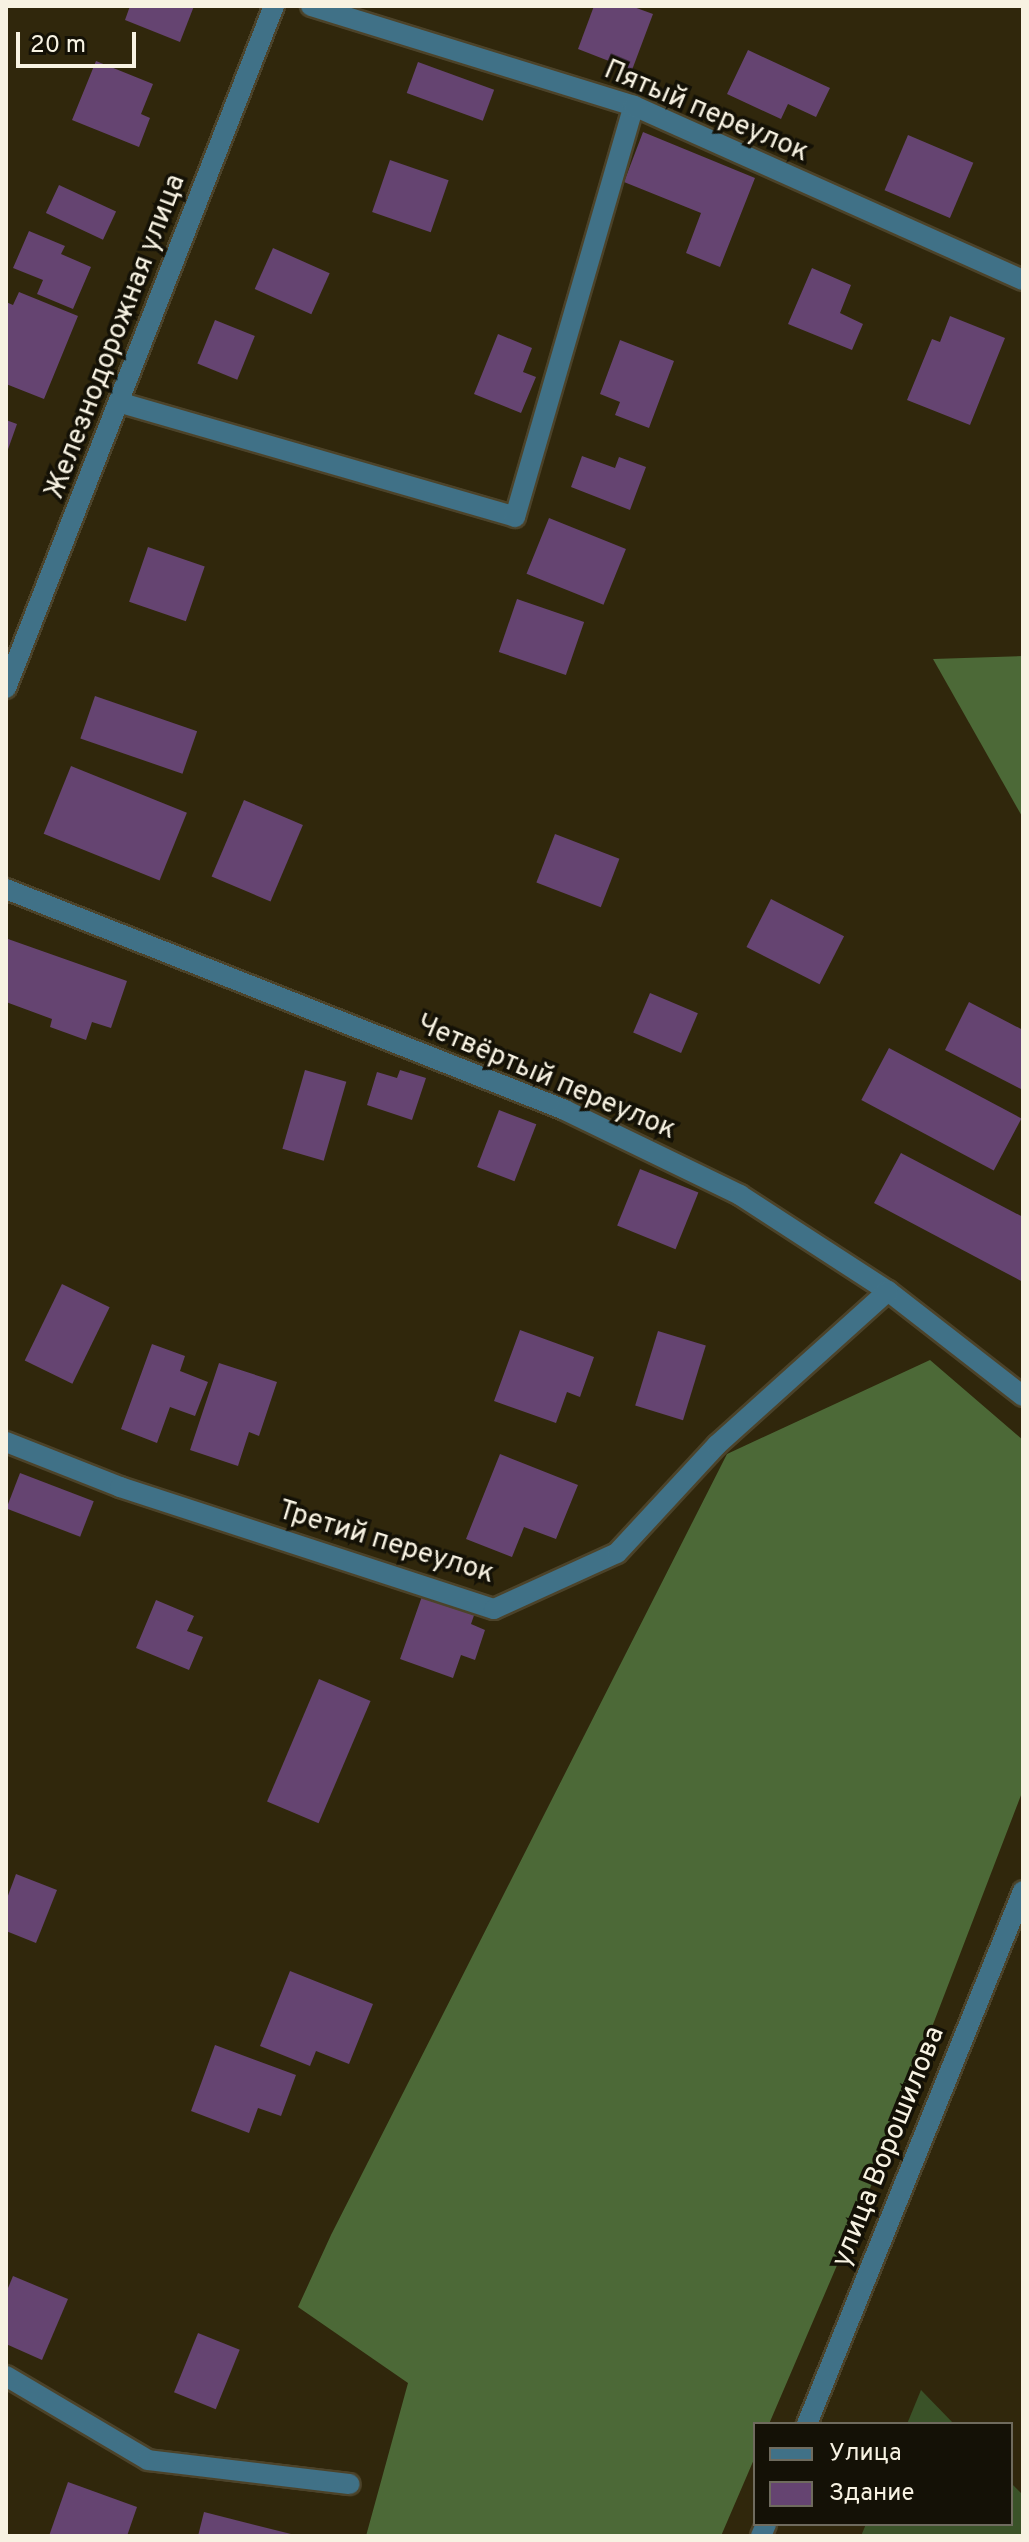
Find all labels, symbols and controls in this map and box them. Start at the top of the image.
scale bar [20,16,140,66]
text: 20 m [30,31,86,61]
street label: Пятый переулок [599,54,813,170]
street label: Железнодорожная улица [38,170,194,504]
street label: Четвёртый переулок [411,1008,681,1148]
street label: Третий переулок [274,1494,498,1592]
street label: улица Ворошилова [825,2022,953,2272]
legend [753,2422,1013,2526]
text: Улица [829,2439,902,2469]
text: Здание [829,2479,915,2509]

